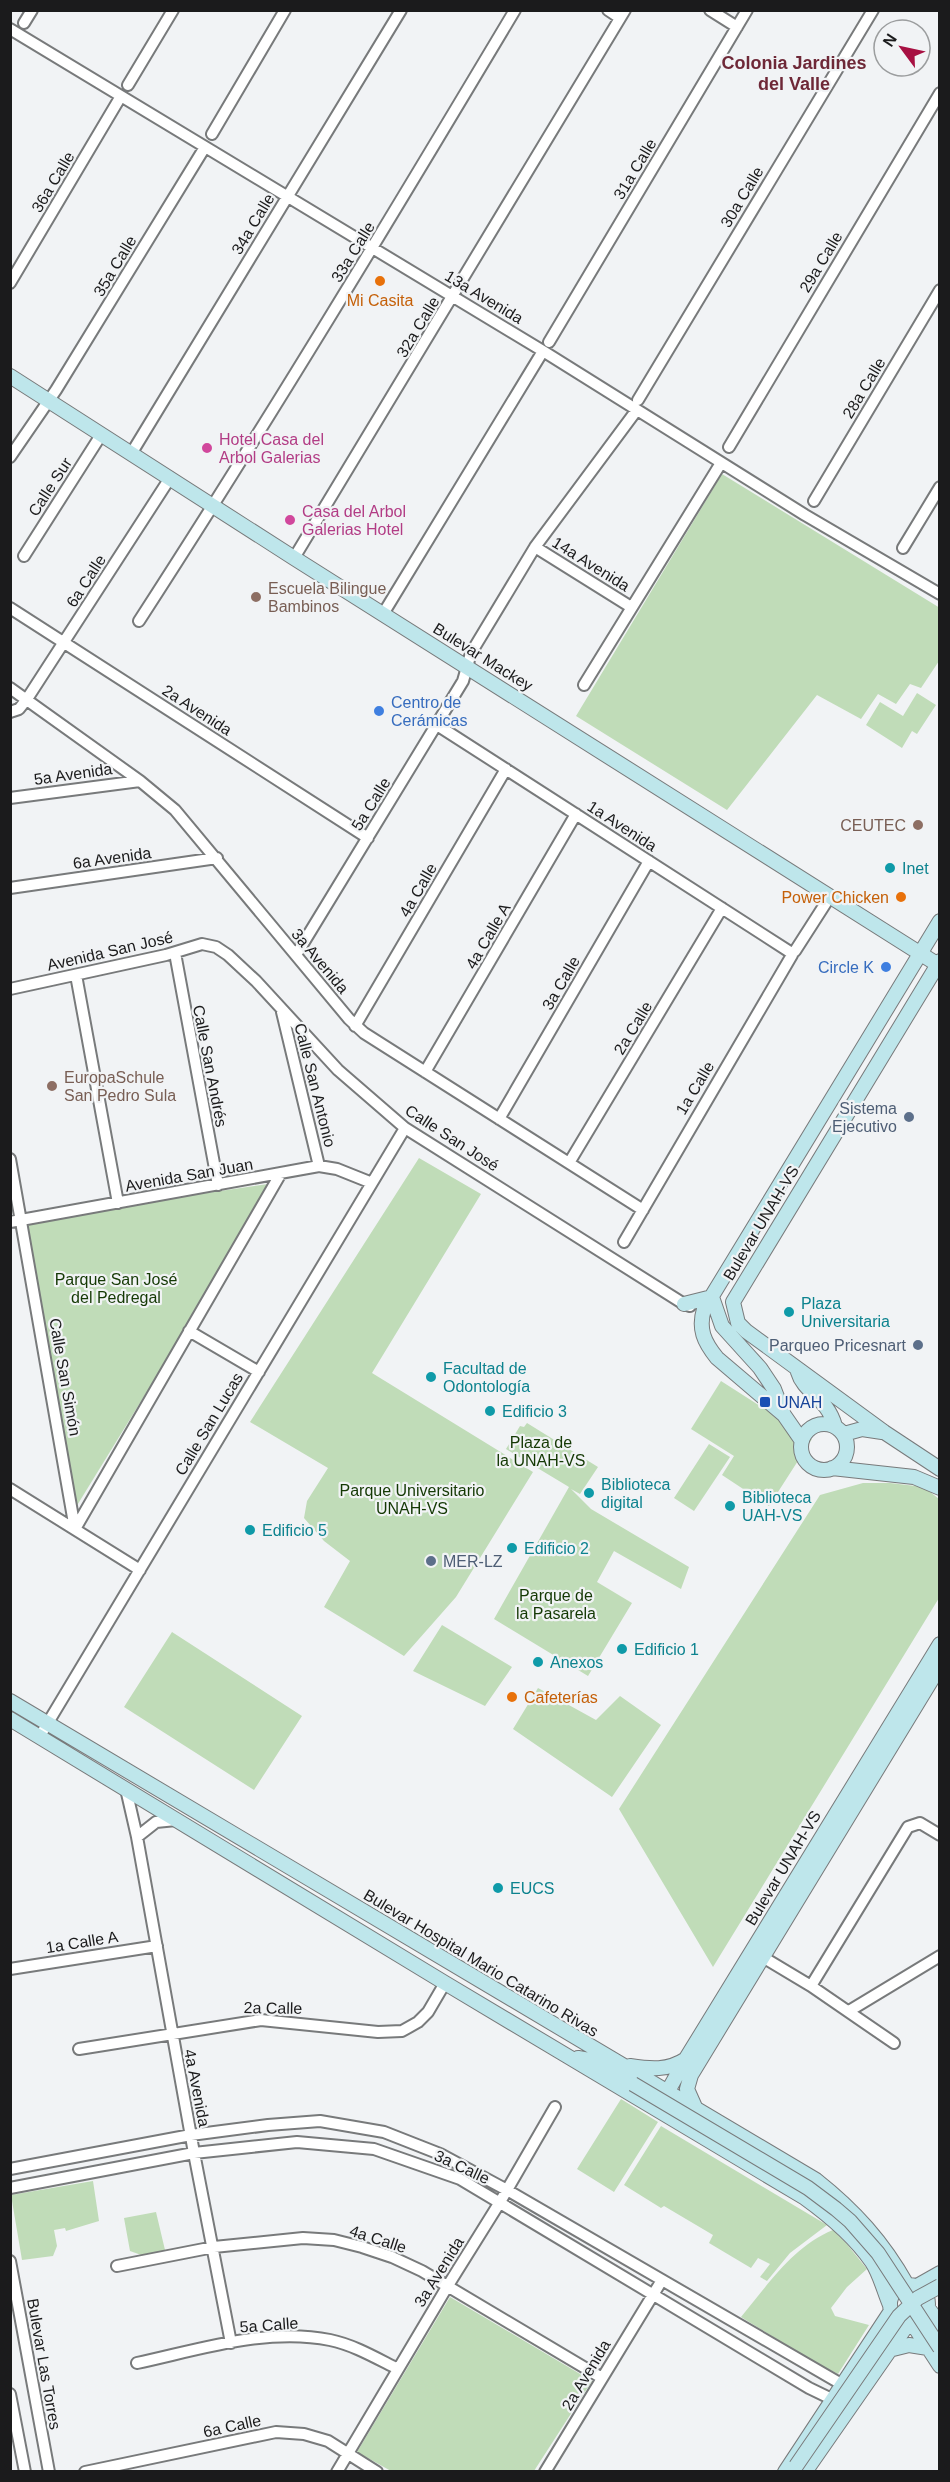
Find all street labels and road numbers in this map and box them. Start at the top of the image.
street label: 31a Calle [610,136,660,202]
street label: 36a Calle [28,149,78,215]
street label: 30a Calle [717,164,767,230]
street label: 34a Calle [228,191,278,257]
street label: 33a Calle [328,219,378,285]
street label: 29a Calle [796,229,846,295]
street label: 35a Calle [90,233,140,299]
street label: 13a Avenida [442,267,526,327]
street label: 32a Calle [393,294,443,360]
street label: 28a Calle [839,355,889,421]
street label: Calle Sur [25,454,75,519]
street label: 14a Avenida [549,534,633,595]
street label: 6a Calle [63,552,109,610]
street label: Bulevar Mackey [430,620,536,694]
street label: 2a Avenida [159,681,235,739]
street label: 5a Avenida [33,760,113,788]
street label: 5a Calle [348,775,394,833]
street label: 1a Avenida [584,797,660,855]
street label: 6a Avenida [72,844,152,872]
street label: 4a Calle [396,860,440,920]
street label: 4a Calle A [462,900,514,972]
street label: 3a Avenida [288,925,352,997]
street label: Avenida San José [45,928,175,974]
street label: 3a Calle [539,953,583,1013]
street label: 2a Calle [611,998,655,1058]
street label: Calle San Andrés [190,1004,230,1128]
street label: Calle San Antonio [291,1021,339,1149]
street label: 1a Calle [673,1058,717,1118]
street label: Calle San José [402,1102,502,1174]
street label: Avenida San Juan [124,1155,254,1195]
street label: Bulevar UNAH-VS [720,1163,802,1283]
street label: Calle San Simón [46,1317,84,1437]
street label: Calle San Lucas [172,1370,246,1478]
street label: Bulevar UNAH-VS [742,1808,824,1928]
street label: Bulevar Hospital Mario Catarino Rivas [361,1886,601,2040]
street label: 1a Calle A [45,1928,120,1956]
street label: 2a Calle [244,1999,303,2017]
street label: 4a Avenida [181,2048,213,2128]
street label: 3a Calle [432,2147,492,2187]
street label: 4a Calle [347,2222,409,2256]
street label: 3a Avenida [411,2234,467,2310]
street label: Bulevar Las Torres [24,2297,64,2431]
street label: 5a Calle [239,2314,299,2336]
street label: 2a Avenida [558,2337,614,2413]
street label: 6a Calle [202,2412,263,2440]

